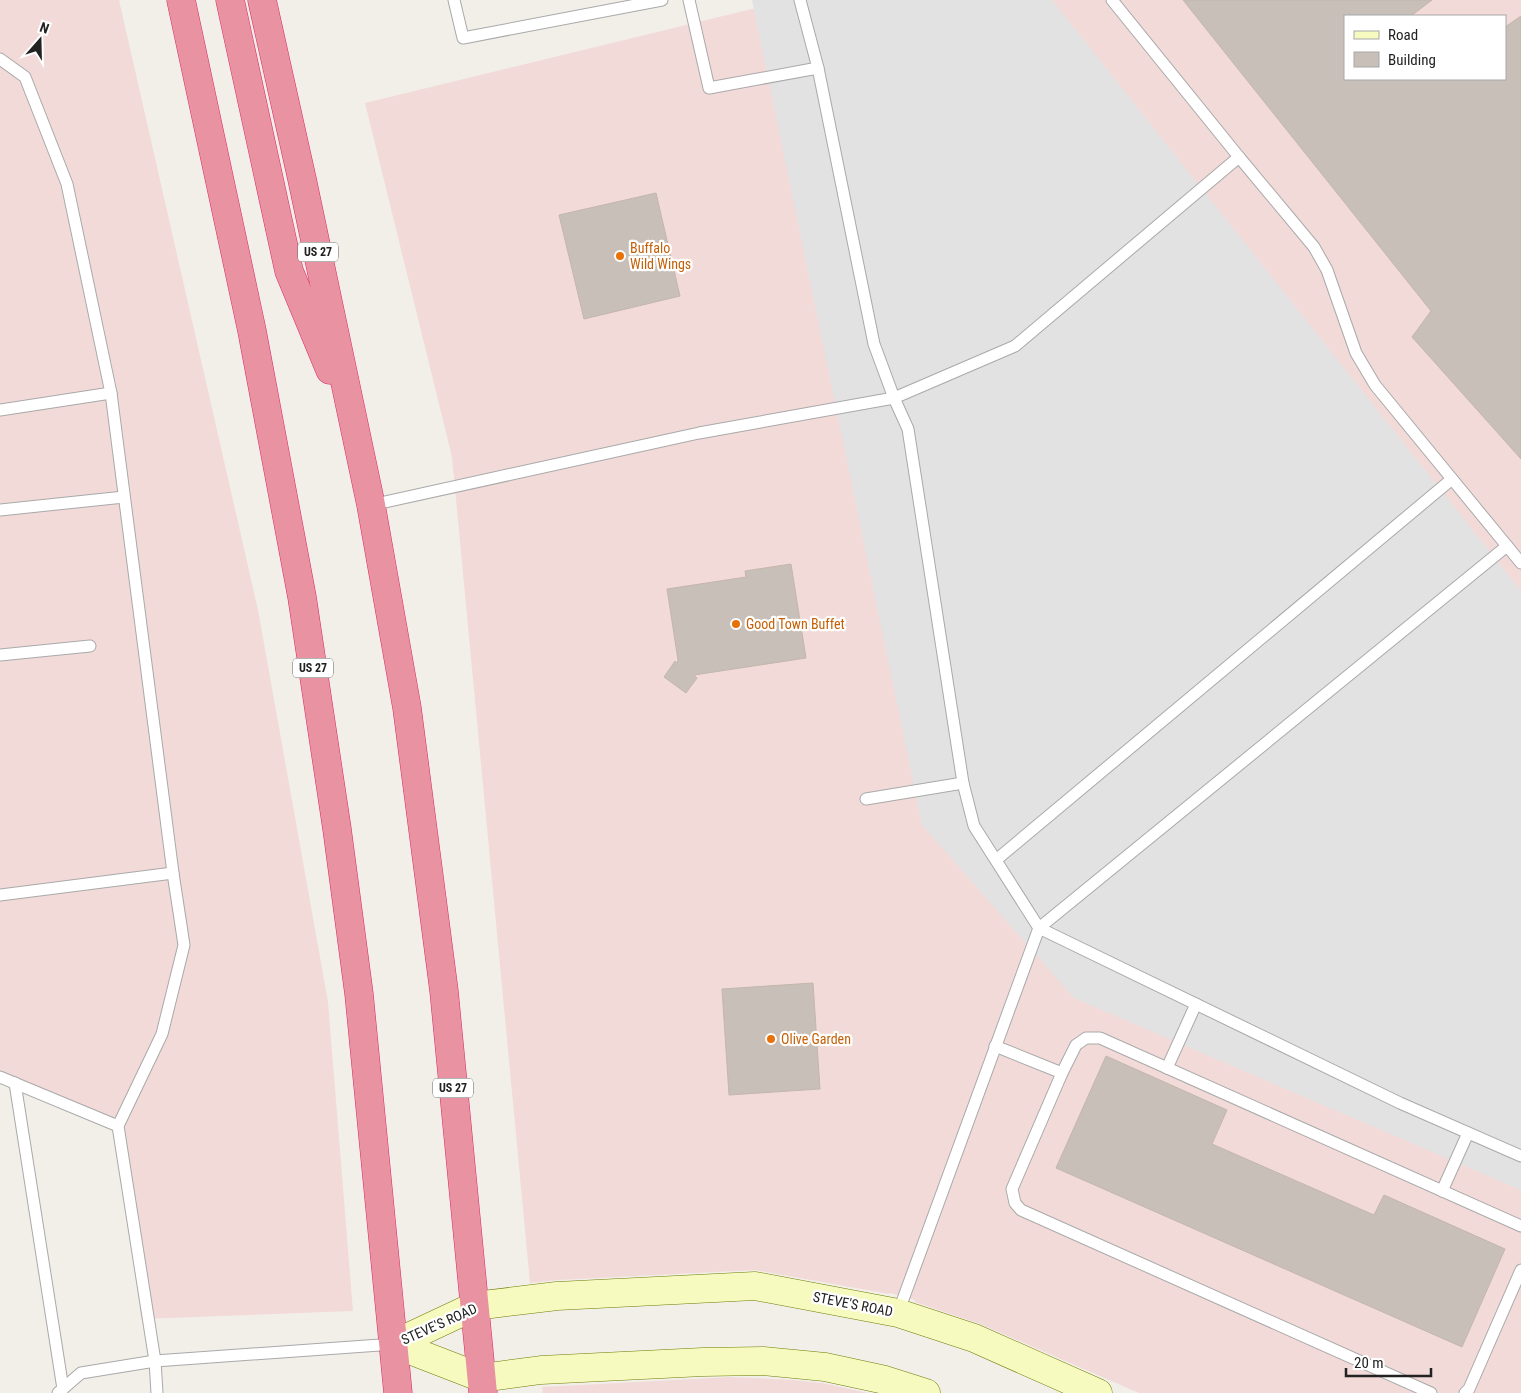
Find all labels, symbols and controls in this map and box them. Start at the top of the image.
north arrow [15,15,65,65]
legend [1344,15,1506,80]
text: N [38,19,51,37]
text: Road [1388,26,1418,44]
text: Building [1388,51,1436,69]
place label: Buffalo Wild Wings [630,240,691,272]
road number: US 27 [298,242,338,262]
marker: Buffalo Wild Wings [614,250,626,262]
place label: Good Town Buffet [746,616,845,632]
marker: Good Town Buffet [730,618,742,630]
road number: US 27 [293,658,333,678]
place label: Olive Garden [781,1031,851,1047]
marker: Olive Garden [765,1033,777,1045]
road number: US 27 [433,1078,473,1098]
street label: STEVE'S ROAD [812,1288,894,1320]
street label: STEVE'S ROAD [399,1300,479,1348]
scale bar [1346,1346,1431,1378]
text: 20 m [1354,1354,1384,1372]

